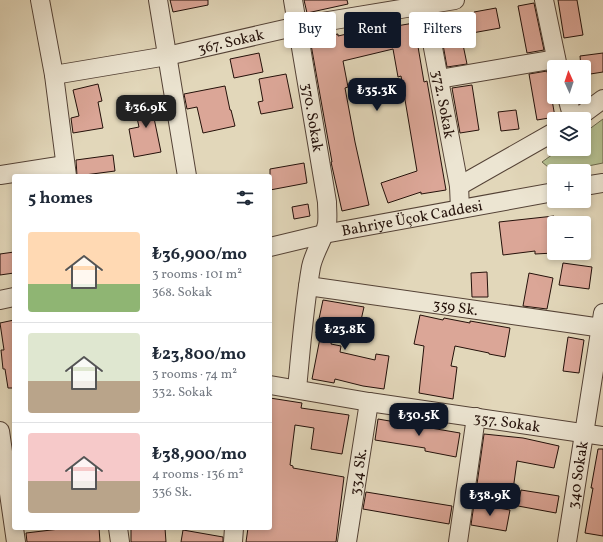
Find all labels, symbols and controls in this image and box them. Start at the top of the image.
chip: Buy [284,12,336,48]
chip: Rent [344,12,401,48]
chip: Filters [409,12,476,48]
street label: 367. Sokak [196,25,266,61]
north arrow [547,60,591,104]
map controls [547,60,591,260]
street label: 372. Sokak [425,68,459,140]
pin: ₺35.3K [344,78,410,112]
street label: 370. Sokak [295,81,327,154]
text: ₺35.3K [357,82,397,100]
pin: ₺36.9K [113,95,179,129]
text: ₺36.9K [125,99,167,117]
button: layers [547,112,591,156]
button: + [547,164,591,208]
text: 5 homes [28,187,93,210]
icon: filters [234,187,256,209]
street label: Bahriye Üçok Caddesi [340,196,484,243]
button: − [547,216,591,260]
text: ₺36,900/mo [152,243,247,266]
icon: home [60,248,108,296]
text: 3 rooms · 101 m² [152,266,242,284]
text: 368. Sokak [152,284,212,302]
street label: 359 Sk. [431,295,479,322]
pin: ₺23.8K [312,317,378,351]
text: ₺23.8K [324,321,366,339]
text: ₺23,800/mo [152,343,246,366]
icon: home [60,349,108,397]
text: 3 rooms · 74 m² [152,366,237,384]
text: 332. Sokak [152,384,213,402]
pin: ₺30.5K [386,403,452,437]
text: ₺30.5K [398,407,440,425]
street label: 357. Sokak [472,408,542,439]
street label: 340 Sokak [563,440,595,510]
text: ₺38,900/mo [152,443,247,466]
street label: 334 Sk. [345,447,374,497]
icon: home [60,449,108,497]
text: 4 rooms · 136 m² [152,466,244,484]
pin: ₺38.9K [457,483,523,517]
text: 336 Sk. [152,484,192,502]
text: ₺38.9K [469,487,511,505]

